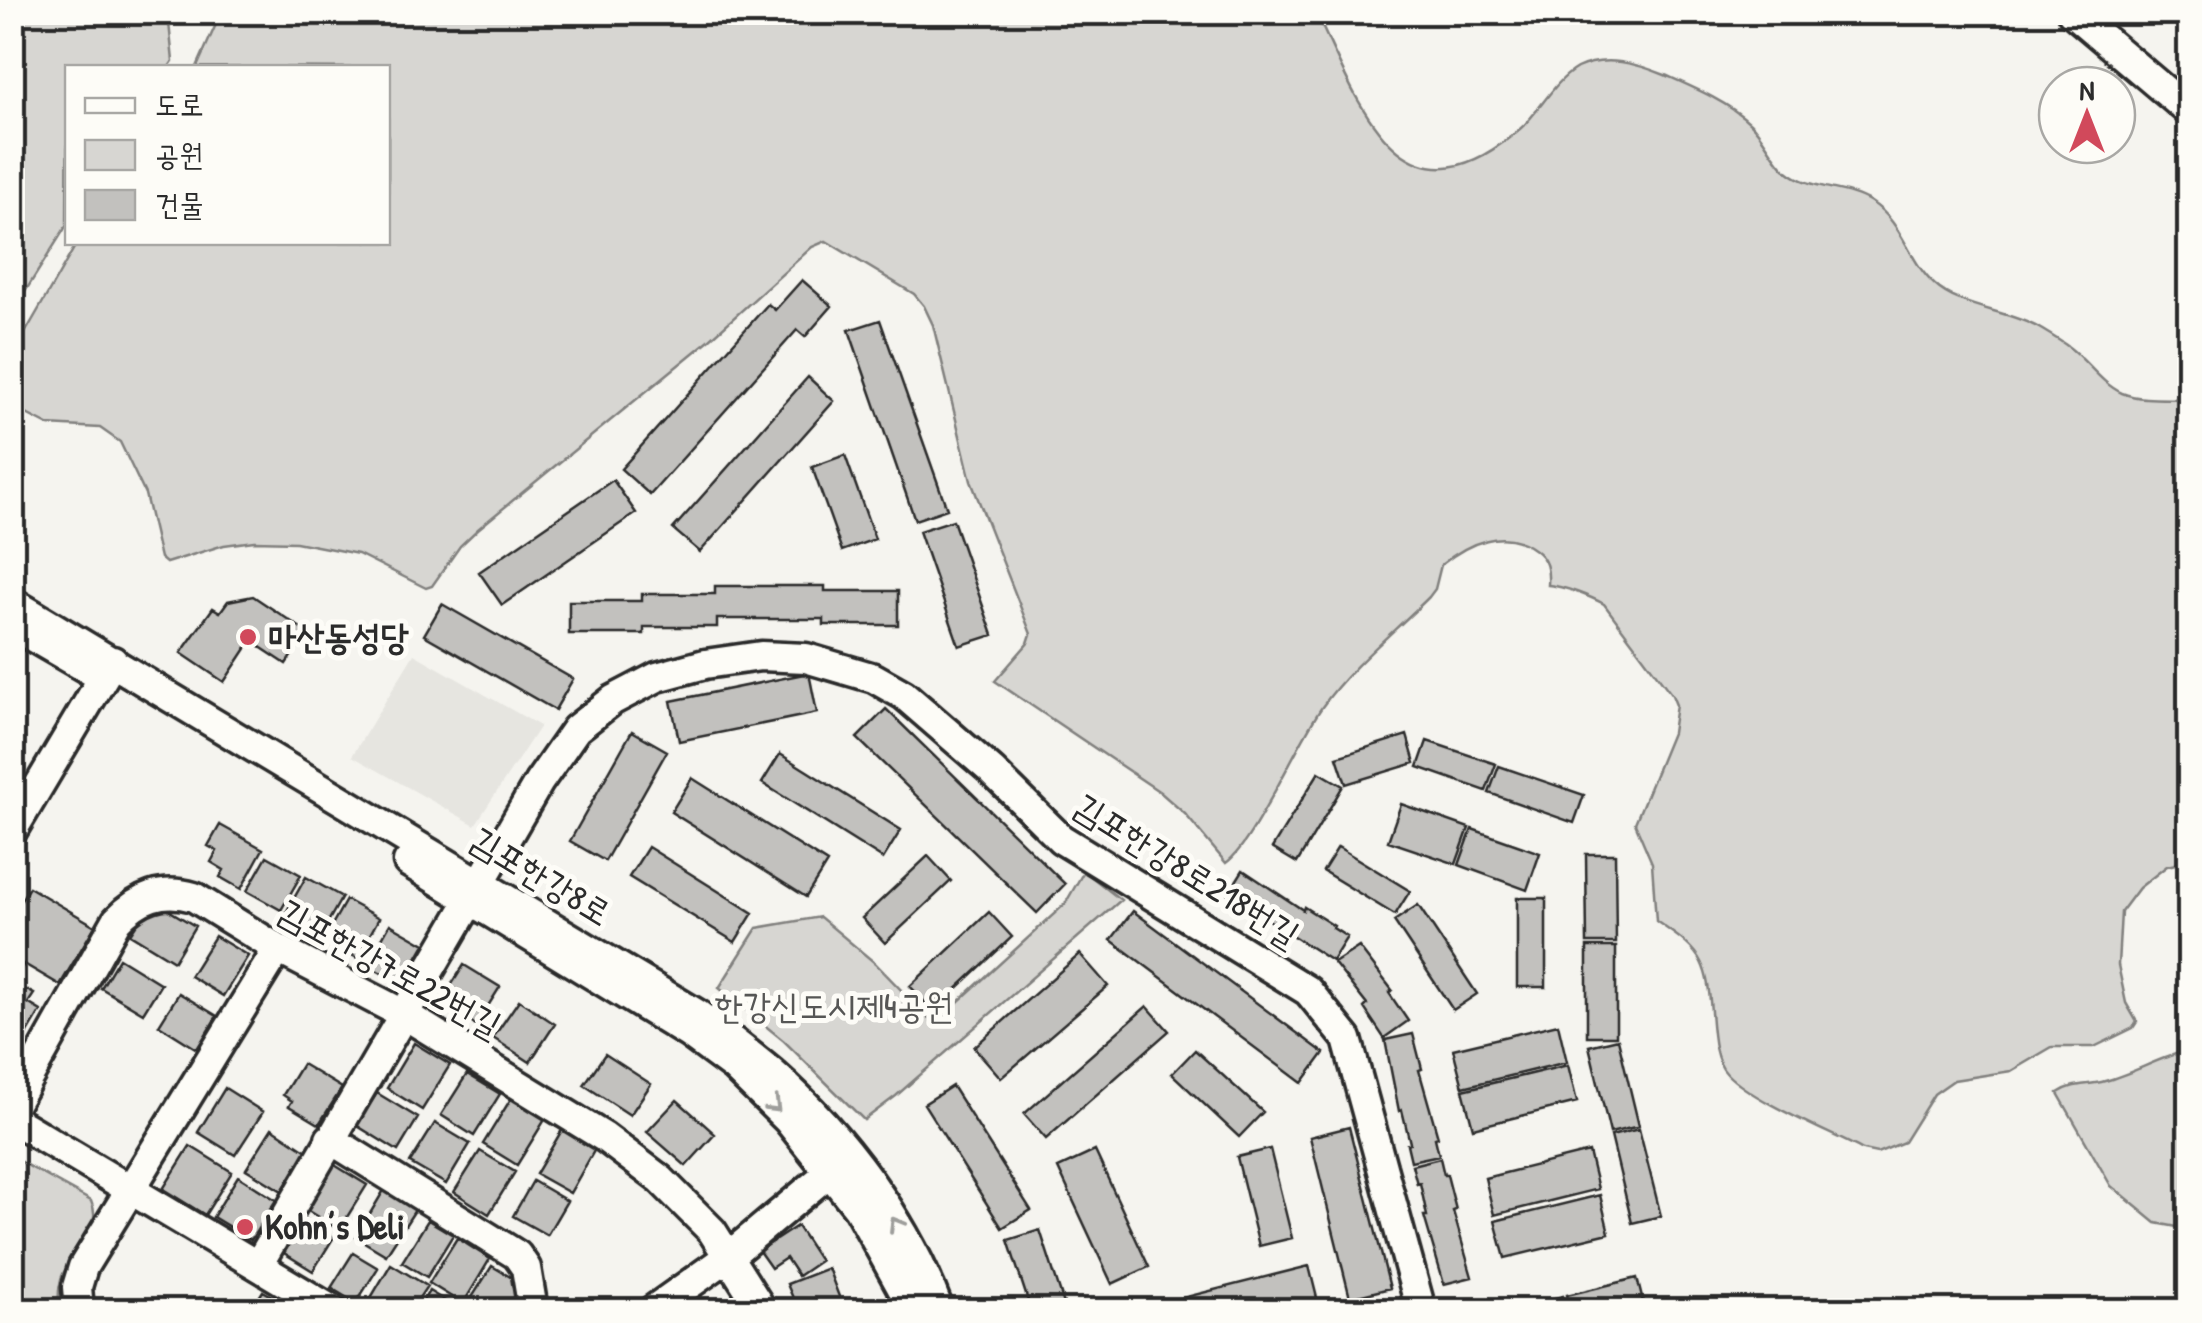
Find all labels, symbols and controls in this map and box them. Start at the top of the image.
legend [65,65,390,245]
north arrow [2037,65,2137,165]
text: N [2080,71,2095,109]
text: 도로 [155,84,203,124]
text: 공원 [155,134,203,174]
text: 건물 [155,184,203,224]
place label: 마산동성당 [268,613,409,660]
marker: 마산동성당 [237,626,259,648]
street label: 김포한강8로218번길 [1066,782,1309,957]
street label: 김포한강8로 [462,815,620,936]
street label: 김포한강7로22번길 [271,887,510,1048]
park label: 한강신도시제4공원 [715,982,953,1029]
one-way arrow [762,1095,780,1113]
place label: Kohn’s Deli [265,1203,405,1250]
marker: Kohn’s Deli [234,1216,256,1238]
one-way arrow [889,1217,908,1235]

